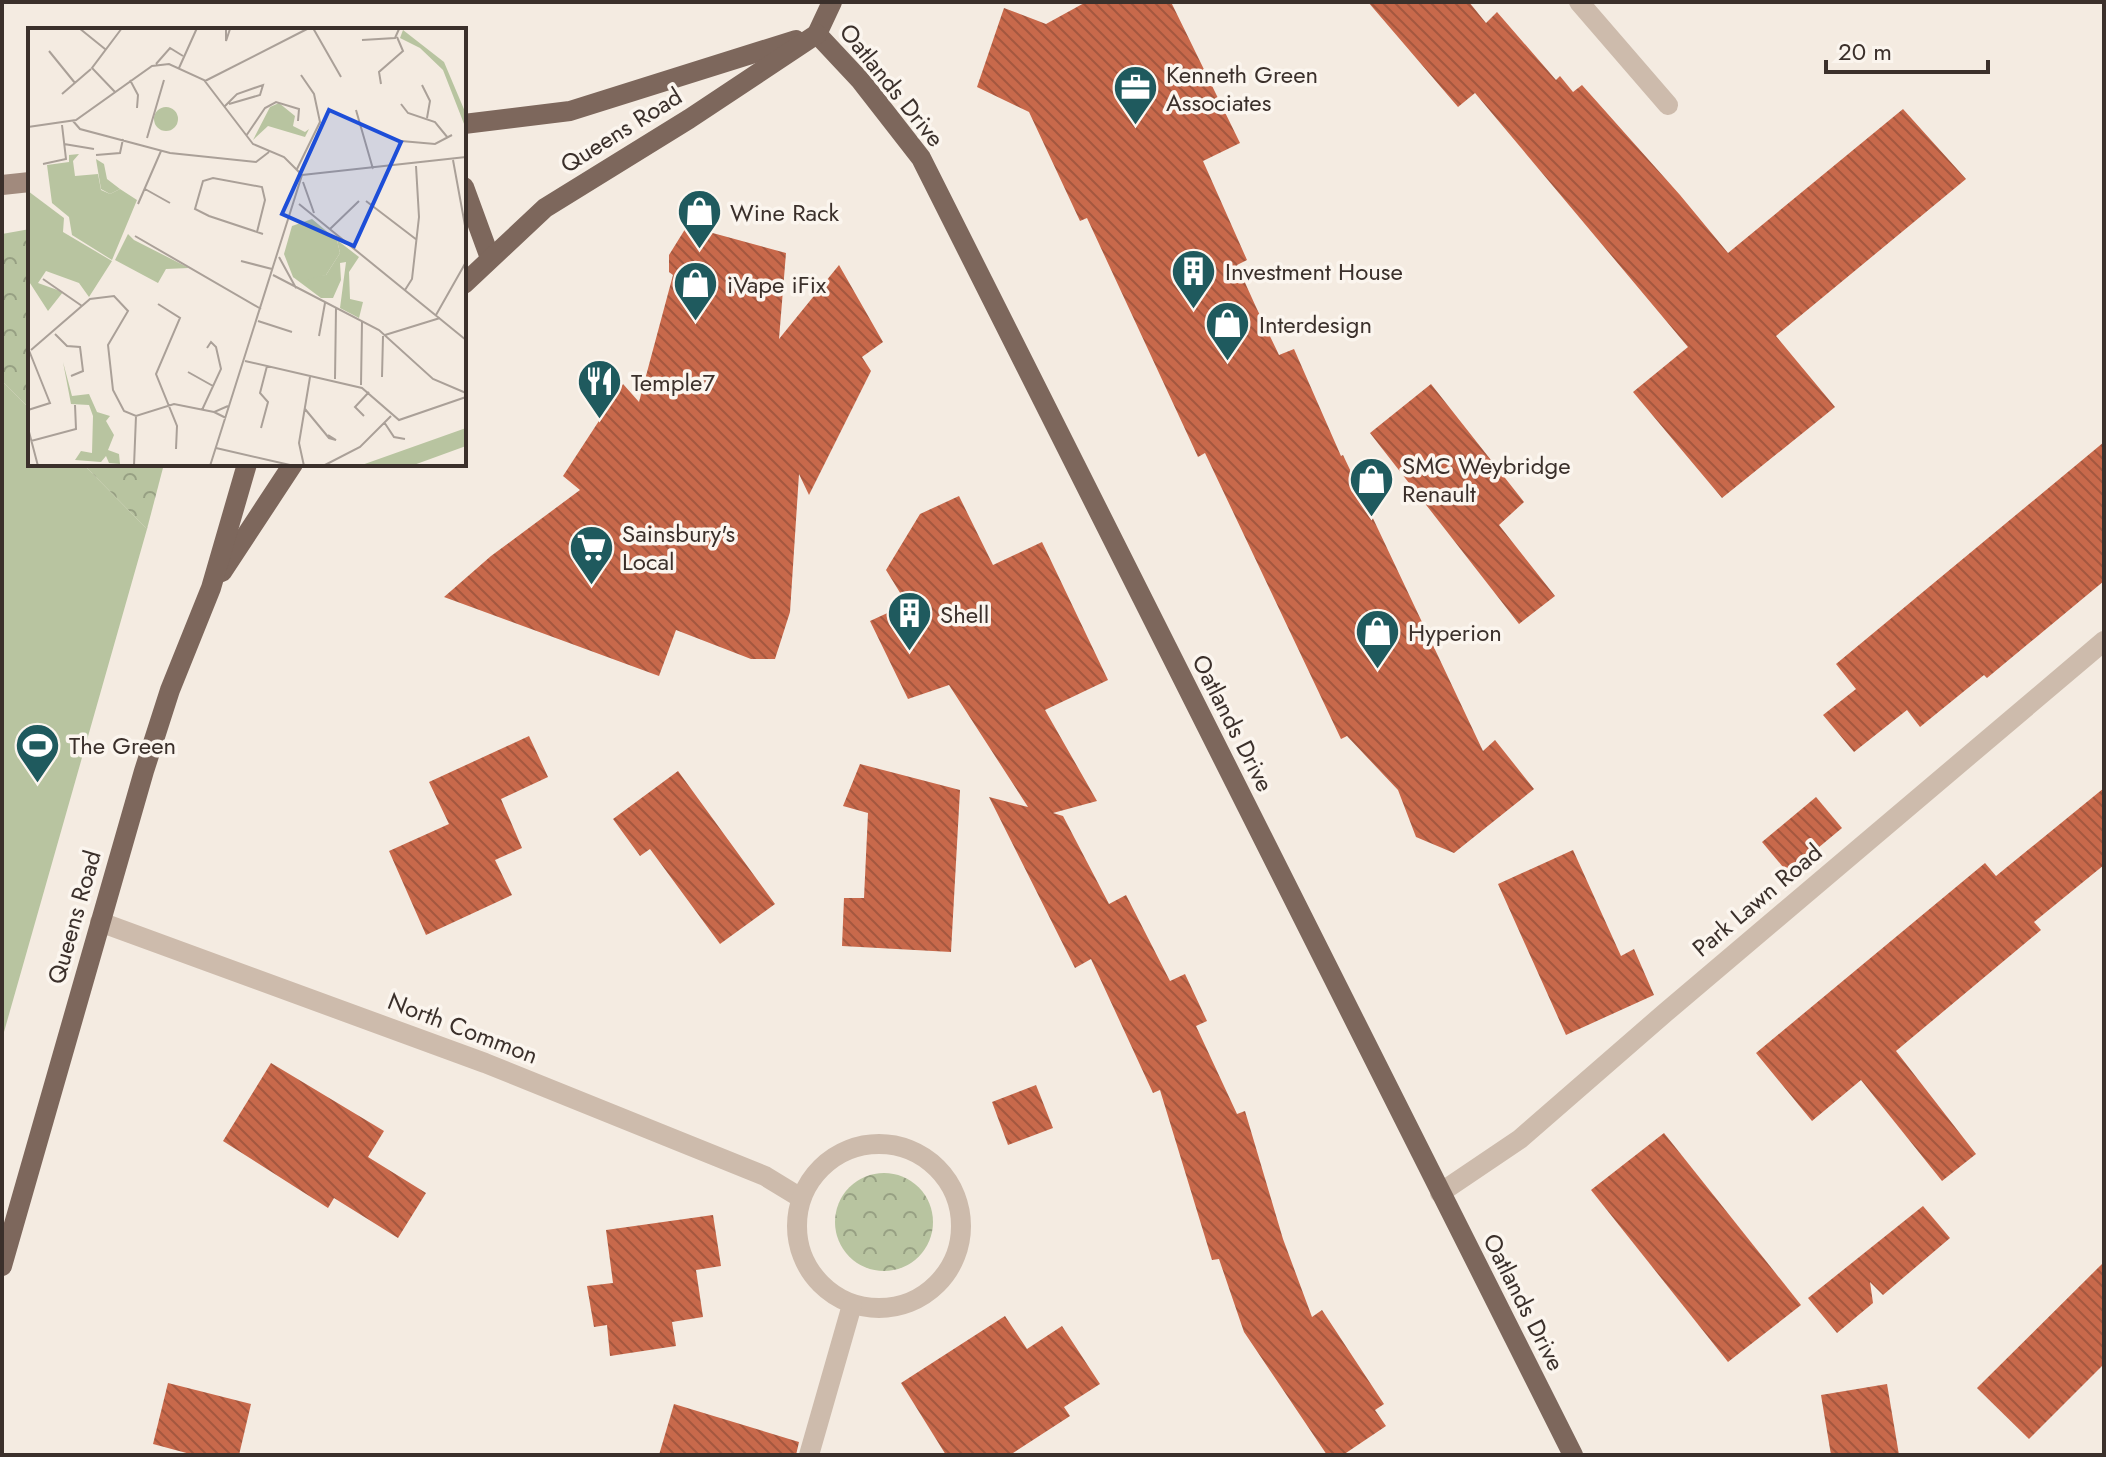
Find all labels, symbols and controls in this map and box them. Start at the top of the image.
street label: Oatlands Drive [831,16,953,154]
scale bar [1826,24,1988,74]
inset map [28,28,466,466]
text: 20 m [1838,34,1892,69]
place label: Kenneth Green Associates [1166,57,1318,120]
office icon: Kenneth Green Associates [1111,64,1159,127]
street label: Queens Road [553,79,689,181]
shop icon: Wine Rack [675,188,723,251]
place label: Wine Rack [730,195,840,230]
building icon: Investment House [1170,247,1218,310]
place label: Investment House [1225,254,1403,289]
shop icon: iVape iFix [672,260,720,323]
place label: iVape iFix [727,267,827,302]
shop icon: Interdesign [1204,300,1252,363]
place label: Interdesign [1259,307,1372,342]
restaurant icon: Temple7 [576,358,624,421]
place label: Temple7 [631,365,715,400]
place label: SMC Weybridge Renault [1402,448,1571,511]
shop icon: SMC Weybridge Renault [1347,455,1395,518]
place label: Sainsbury's Local [622,516,735,579]
supermarket icon: Sainsbury's Local [567,523,615,586]
building icon: Shell [885,590,933,653]
place label: Shell [940,597,989,632]
shop icon: Hyperion [1353,608,1401,671]
place label: Hyperion [1408,615,1502,650]
street label: Oatlands Drive [1183,648,1283,798]
sports icon: The Green [14,721,62,784]
place label: The Green [69,728,176,763]
street label: Park Lawn Road [1684,835,1830,965]
street label: Queens Road [38,846,110,988]
street label: North Common [383,983,543,1073]
street label: Oatlands Drive [1474,1227,1574,1377]

